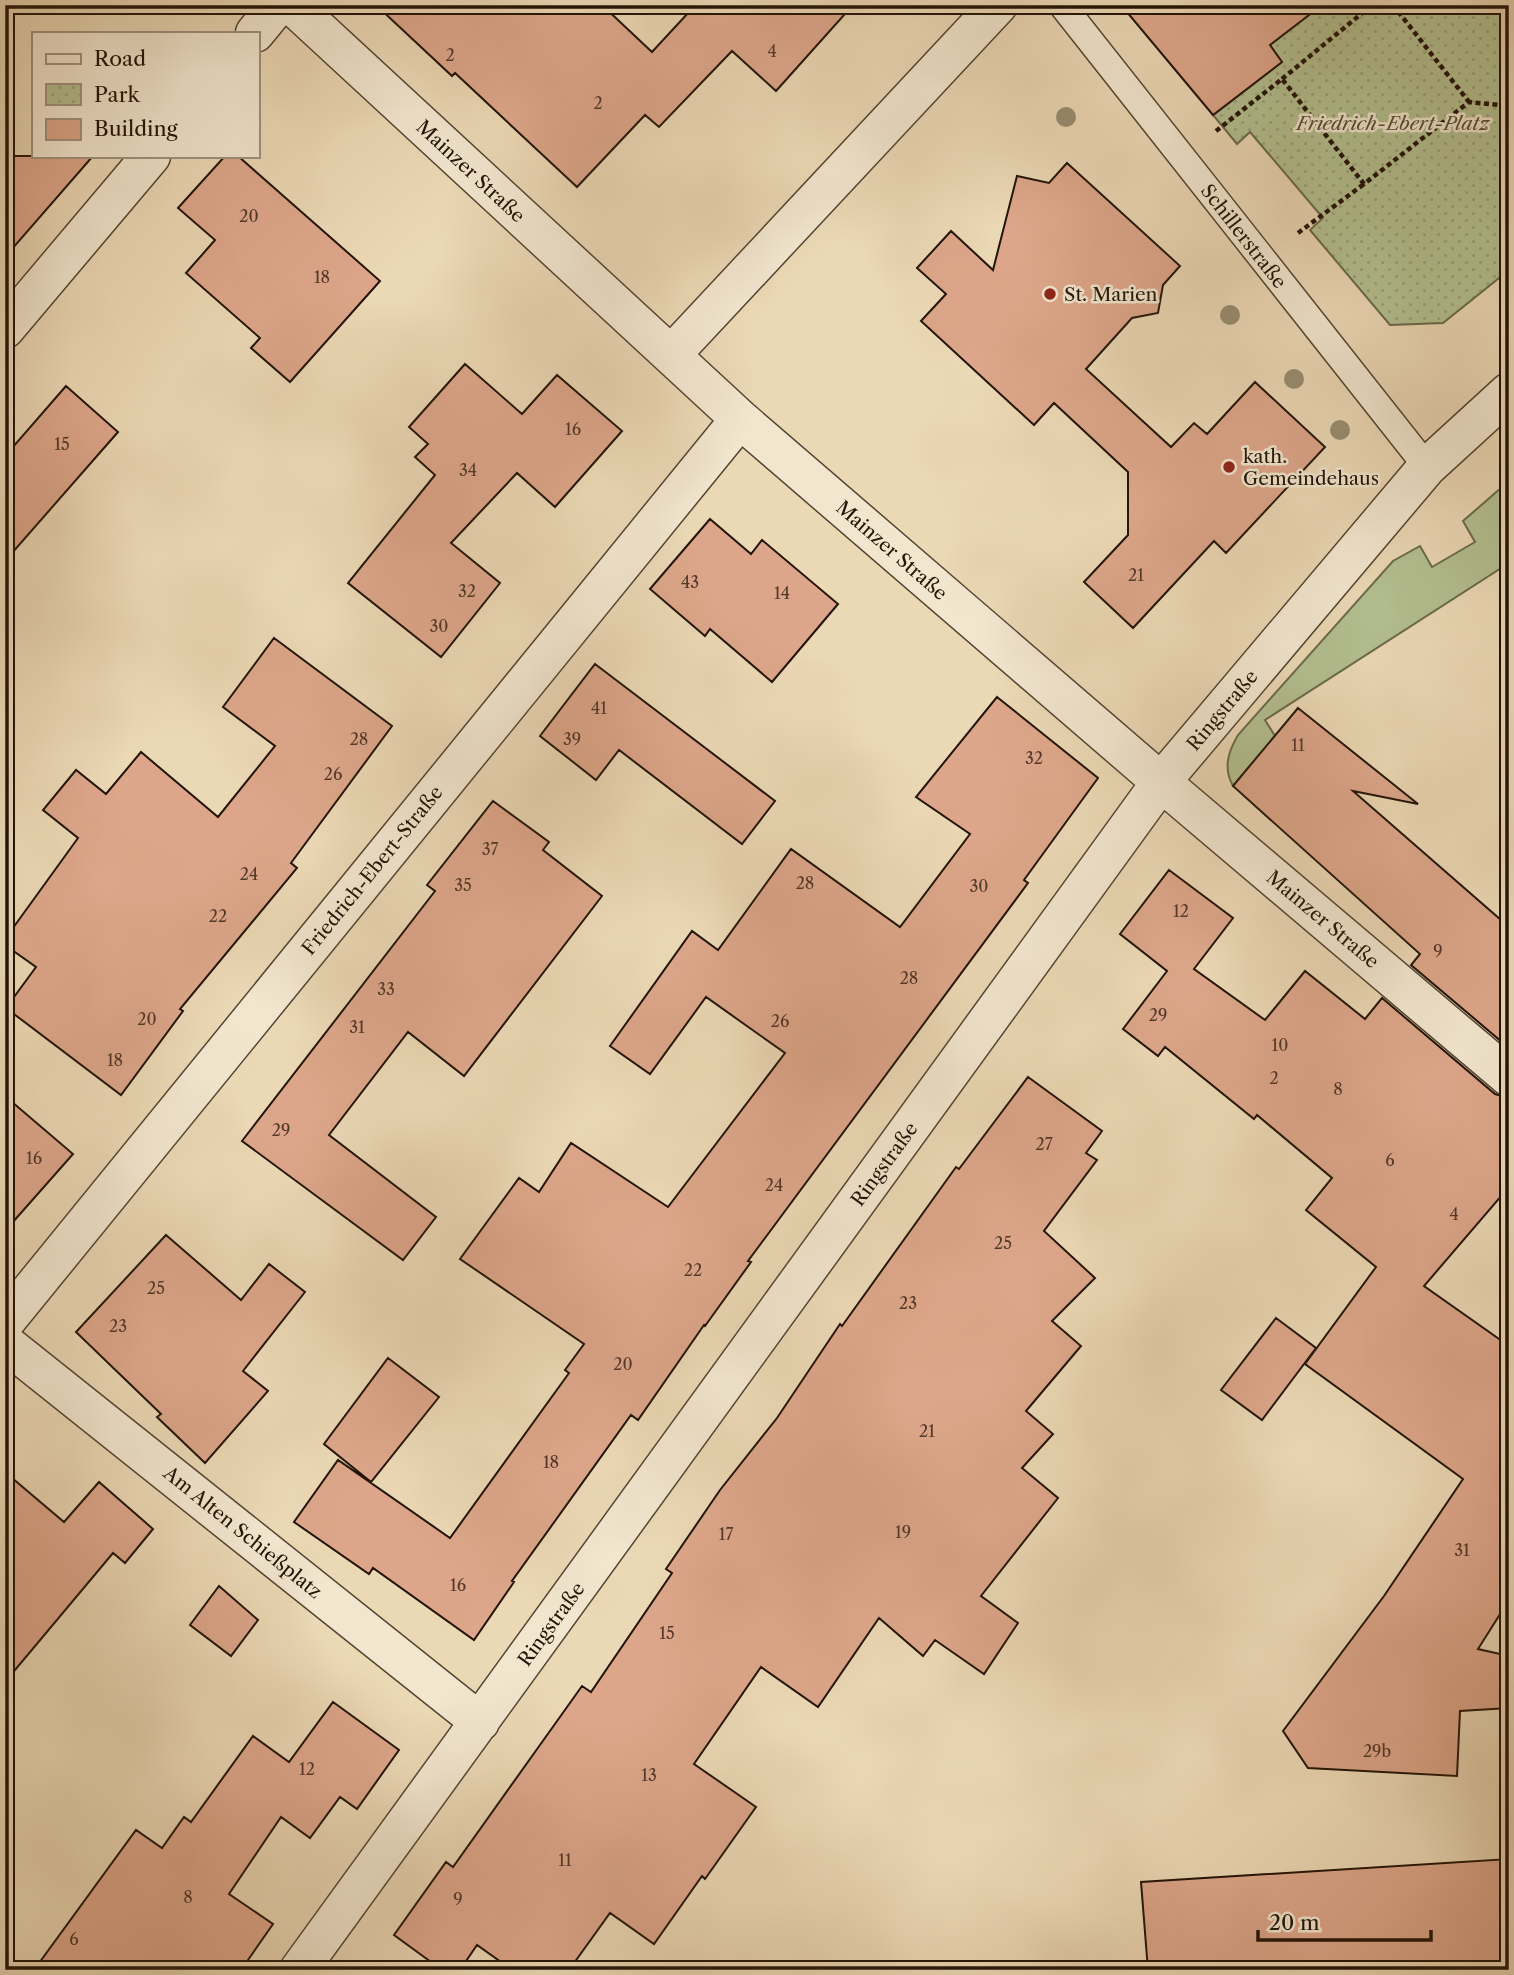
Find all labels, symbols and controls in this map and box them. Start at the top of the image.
legend [32,32,259,158]
house number: 4 [767,41,777,61]
house number: 2 [445,45,455,65]
text: Road [94,46,146,71]
text: Park [94,82,140,107]
house number: 2 [593,93,603,113]
park label: Friedrich-Ebert-Platz [1295,112,1491,135]
street label: Mainzer Straße [412,115,530,227]
text: Building [94,116,179,141]
street label: Schillerstraße [1196,180,1291,293]
house number: 20 [239,206,259,226]
house number: 18 [314,267,330,287]
place label: St. Marien [1064,283,1158,306]
marker: St. Marien [1042,286,1058,302]
house number: 16 [565,419,581,439]
house number: 15 [54,434,70,454]
place label: kath. Gemeindehaus [1243,445,1379,490]
marker: kath. Gemeindehaus [1221,459,1237,475]
house number: 34 [459,460,477,480]
street label: Mainzer Straße [831,496,952,605]
house number: 21 [1128,565,1144,585]
house number: 43 [681,572,699,592]
house number: 32 [458,581,476,601]
house number: 14 [774,583,790,603]
house number: 30 [430,616,448,636]
street label: Ringstraße [1182,665,1263,755]
house number: 41 [591,698,607,718]
house number: 28 [350,729,368,749]
house number: 39 [563,729,581,749]
house number: 11 [1291,735,1305,755]
house number: 32 [1025,748,1043,768]
house number: 26 [324,764,342,784]
street label: Friedrich-Ebert-Straße [297,781,448,960]
house number: 37 [482,839,498,859]
house number: 24 [240,864,258,884]
street label: Mainzer Straße [1262,866,1384,973]
house number: 28 [796,873,814,893]
house number: 35 [454,875,472,895]
house number: 30 [970,876,988,896]
house number: 12 [1173,901,1189,921]
house number: 22 [209,906,227,926]
house number: 9 [1433,941,1443,961]
house number: 28 [900,968,918,988]
house number: 33 [377,979,395,999]
house number: 29 [1149,1005,1167,1025]
house number: 20 [137,1009,157,1029]
house number: 26 [771,1011,789,1031]
house number: 31 [349,1017,365,1037]
house number: 10 [1272,1035,1288,1055]
house number: 18 [107,1050,123,1070]
house number: 2 [1269,1068,1279,1088]
house number: 8 [1333,1079,1343,1099]
street label: Ringstraße [846,1118,923,1211]
house number: 29 [272,1120,290,1140]
house number: 27 [1035,1134,1053,1154]
house number: 16 [26,1148,42,1168]
house number: 6 [1385,1150,1395,1170]
house number: 24 [765,1175,783,1195]
house number: 4 [1449,1204,1459,1224]
house number: 25 [994,1233,1012,1253]
house number: 22 [684,1260,702,1280]
house number: 25 [147,1278,165,1298]
house number: 23 [899,1293,917,1313]
house number: 23 [109,1316,127,1336]
house number: 20 [613,1354,633,1374]
house number: 21 [919,1421,935,1441]
house number: 18 [543,1452,559,1472]
street label: Am Alten Schießplatz [158,1461,326,1603]
house number: 19 [895,1522,911,1542]
house number: 17 [719,1524,733,1544]
house number: 31 [1454,1540,1470,1560]
house number: 16 [450,1575,466,1595]
street label: Ringstraße [513,1578,590,1671]
house number: 15 [659,1623,675,1643]
house number: 29b [1363,1741,1391,1761]
house number: 12 [299,1759,315,1779]
house number: 13 [641,1765,657,1785]
house number: 11 [558,1850,572,1870]
house number: 8 [183,1887,193,1907]
house number: 9 [453,1889,463,1909]
scale bar [1258,1898,1432,1942]
text: 20 m [1269,1910,1320,1935]
house number: 6 [69,1929,79,1949]

